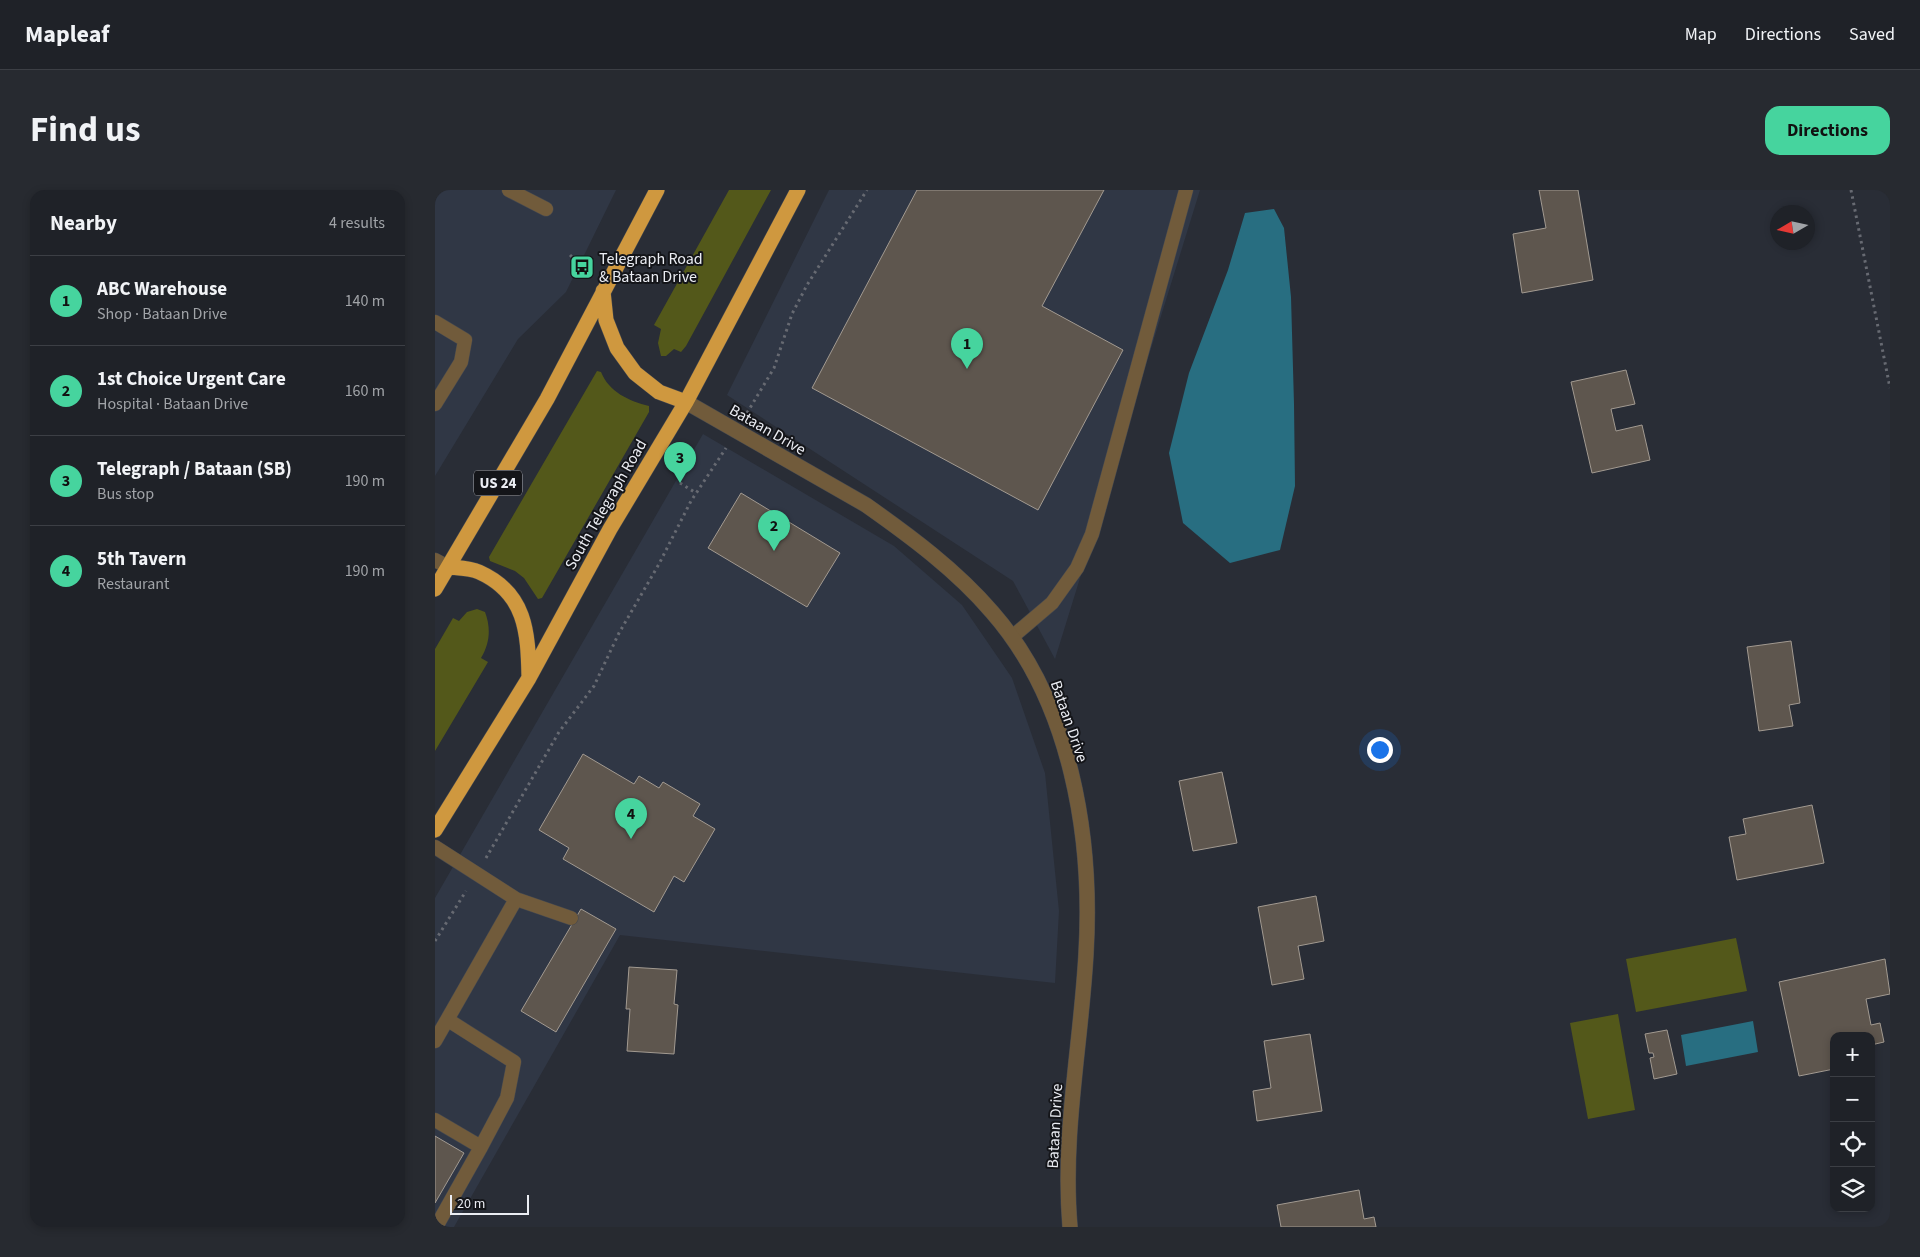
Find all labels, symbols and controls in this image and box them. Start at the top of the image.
text: Mapleaf [25,17,110,52]
text: Map [1685,22,1717,47]
text: Directions [1745,22,1821,47]
text: Saved [1849,22,1895,47]
text: Find us [30,105,140,155]
button: Directions [1765,106,1890,155]
north arrow [1770,205,1815,250]
text: Nearby [50,208,117,238]
text: 4 results [329,212,385,234]
place label: Telegraph Road & Bataan Drive [599,248,703,288]
bus stop icon: Telegraph Road & Bataan Drive [569,254,595,280]
text: ABC Warehouse [97,276,227,303]
text: 1 [62,290,70,312]
text: 140 m [345,290,385,312]
text: Shop · Bataan Drive [97,303,227,325]
pin: 1 [951,328,983,369]
text: 1st Choice Urgent Care [97,366,286,393]
text: 2 [62,380,70,402]
text: 160 m [345,380,385,402]
text: Hospital · Bataan Drive [97,393,248,415]
street label: Bataan Drive [725,399,810,461]
street label: South Telegraph Road [560,435,652,574]
pin: 3 [664,442,696,483]
text: Telegraph / Bataan (SB) [97,456,292,483]
text: 3 [62,470,70,492]
text: 190 m [345,470,385,492]
road number: US 24 [474,470,522,496]
text: Bus stop [97,483,154,505]
pin: 2 [758,510,790,551]
text: 5th Tavern [97,546,186,573]
text: 4 [62,560,70,582]
text: 190 m [345,560,385,582]
text: Restaurant [97,573,170,595]
street label: Bataan Drive [1045,678,1093,765]
your location [1367,737,1393,763]
pin: 4 [615,798,647,839]
map controls [1830,1032,1875,1212]
button: + [1830,1032,1875,1077]
button: − [1830,1077,1875,1122]
street label: Bataan Drive [1042,1083,1068,1169]
button: locate [1830,1122,1875,1167]
button: layers [1830,1167,1875,1212]
scale bar [450,1192,529,1215]
text: 20 m [457,1194,485,1214]

